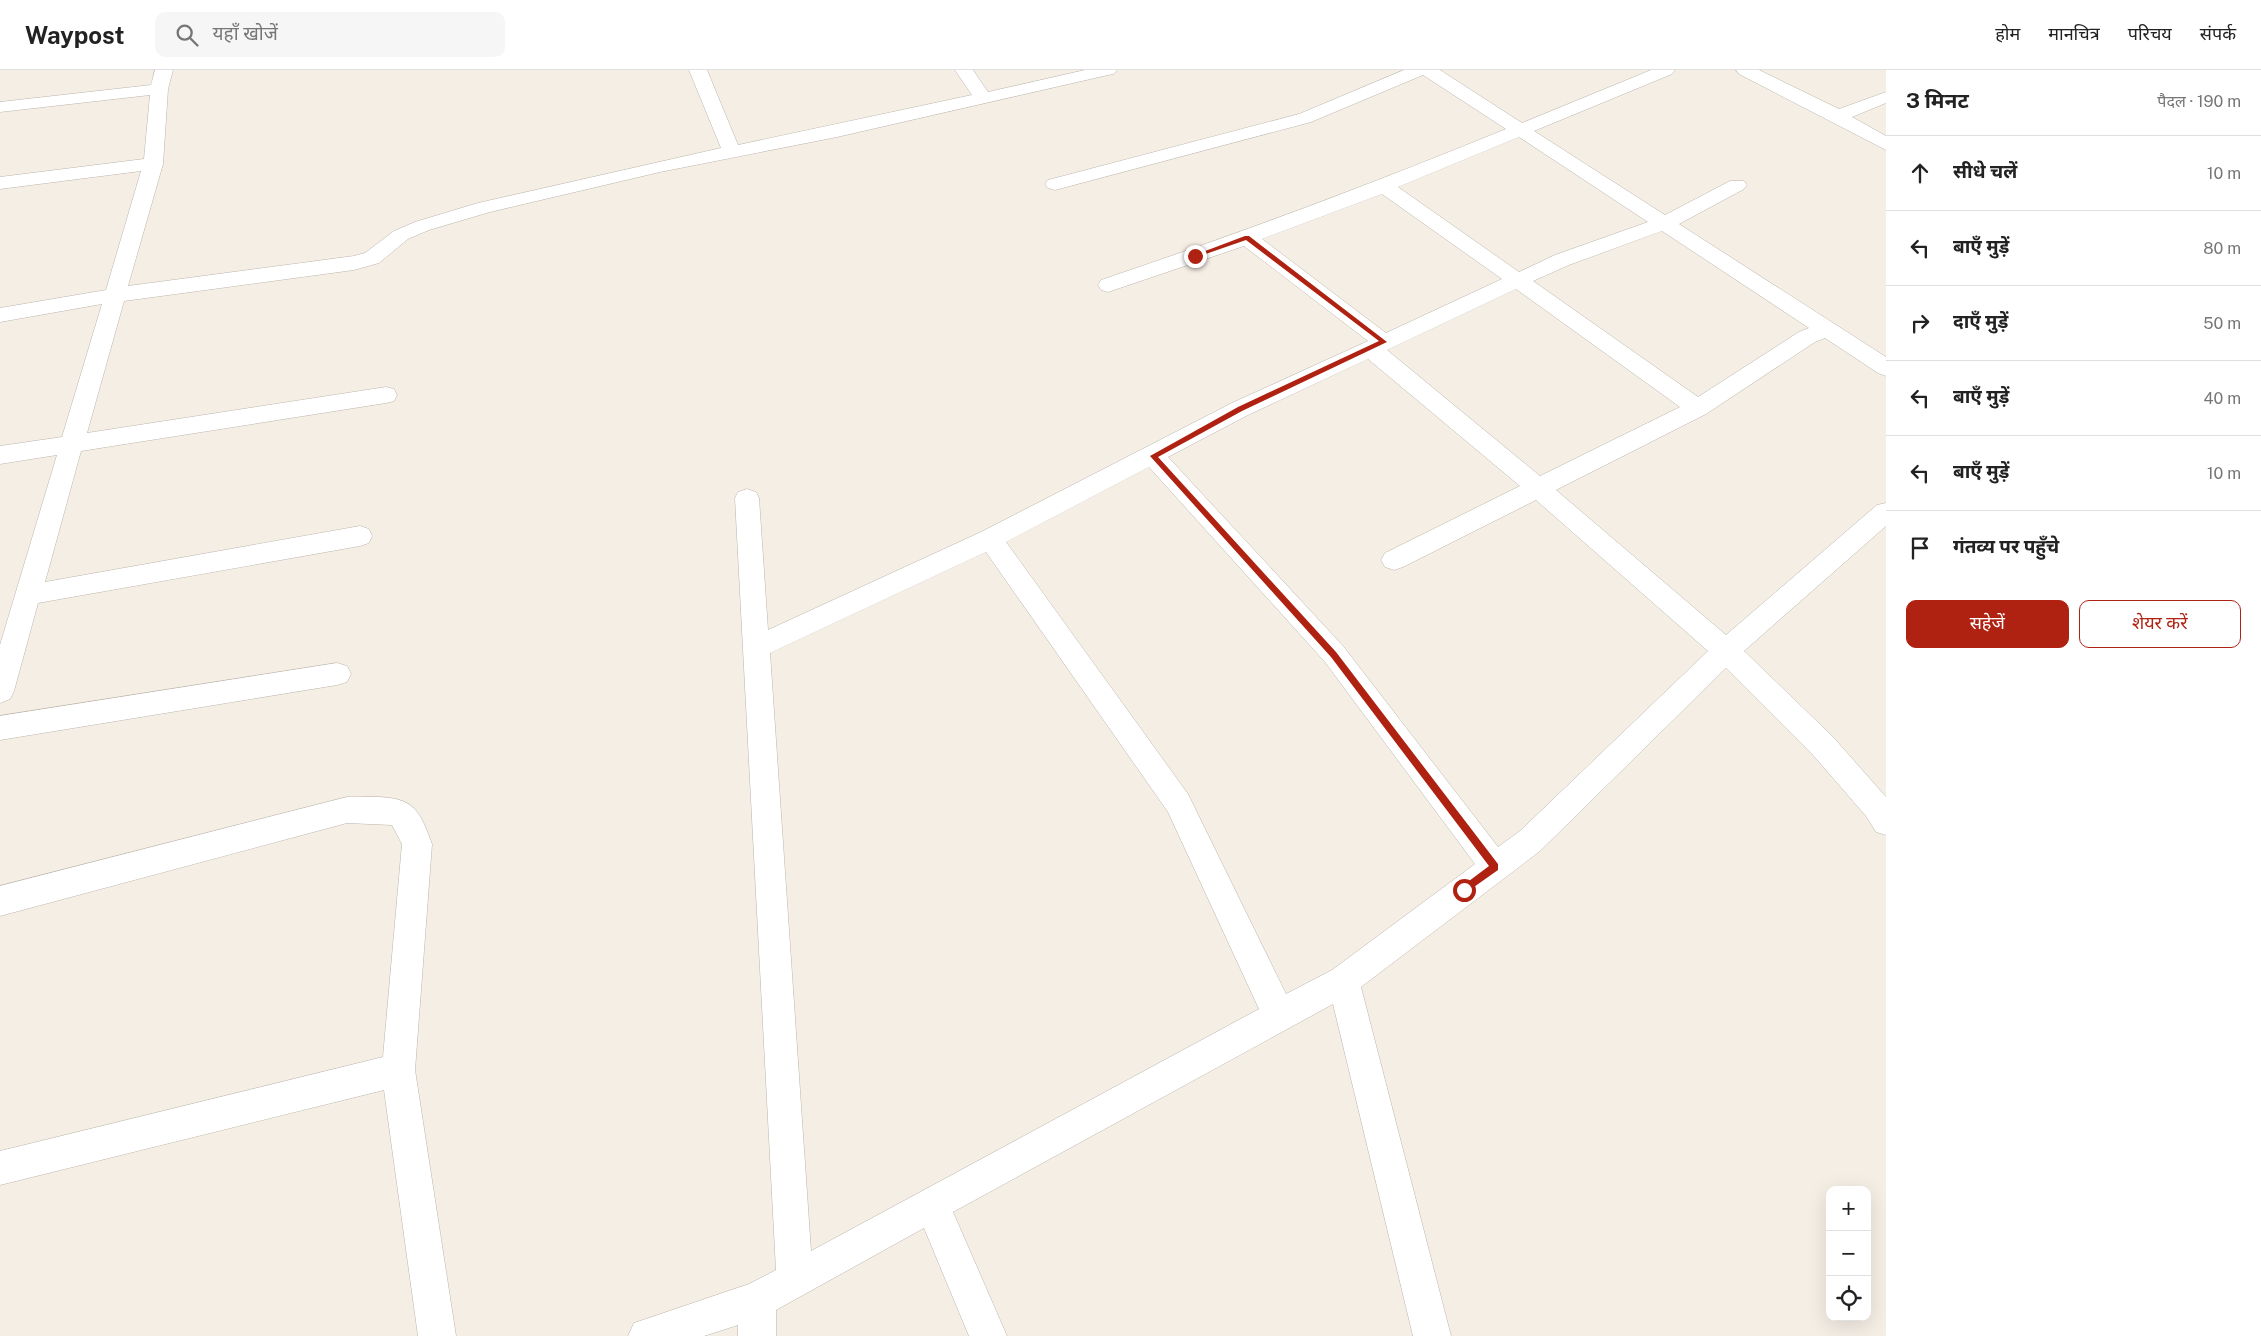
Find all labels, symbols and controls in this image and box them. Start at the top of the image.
search box [155,12,505,57]
text: Waypost [25,21,125,49]
icon: search [173,21,201,49]
text: यहाँ खोजें [213,22,278,44]
text: होम [1995,23,2020,44]
text: मानचित्र [2048,23,2100,44]
text: परिचय [2128,23,2172,44]
text: संपर्क [2200,23,2236,44]
text: 3 मिनट [1906,88,1969,113]
text: पैदल · 190 m [2157,92,2241,111]
icon: ahead [1906,159,1934,187]
text: सीधे चलें [1953,160,2017,182]
text: 10 m [2207,164,2241,183]
icon: left [1906,234,1934,262]
text: बाएँ मुड़ें [1953,235,2009,257]
text: 80 m [2203,239,2241,258]
route end [1184,245,1207,268]
icon: right [1906,309,1934,337]
text: दाएँ मुड़ें [1953,310,2008,332]
text: 50 m [2203,314,2241,333]
icon: left [1906,384,1934,412]
text: बाएँ मुड़ें [1953,385,2009,407]
text: 40 m [2203,389,2241,408]
icon: left [1906,459,1934,487]
text: बाएँ मुड़ें [1953,460,2009,482]
text: 10 m [2207,464,2241,483]
icon: arrive [1906,534,1934,562]
text: गंतव्य पर पहुँचे [1953,535,2059,557]
button: सहेजें [1906,600,2069,648]
button: शेयर करें [2079,600,2241,648]
route start [1453,879,1476,902]
map controls [1826,1186,1871,1321]
button: + [1826,1186,1871,1231]
button: − [1826,1231,1871,1276]
button: locate [1826,1276,1871,1321]

